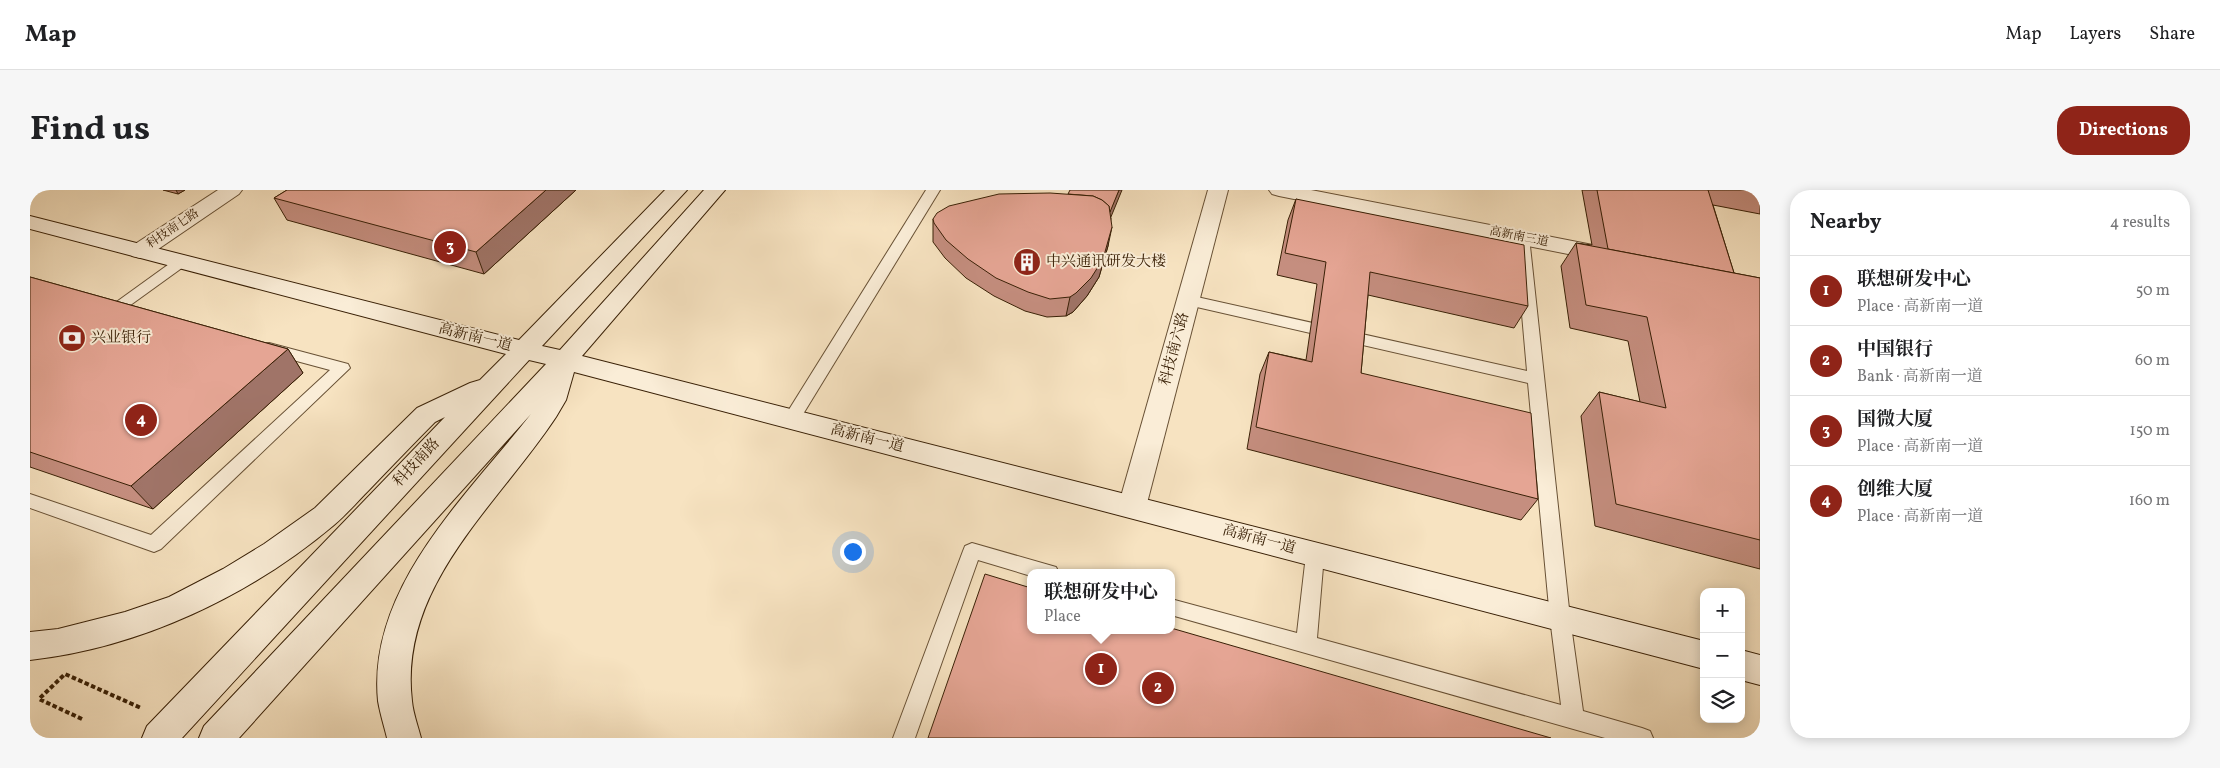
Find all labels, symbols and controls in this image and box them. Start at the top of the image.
text: Map [25,18,76,52]
text: Map [2005,22,2041,47]
text: Layers [2069,22,2121,47]
text: Share [2149,22,2195,47]
text: Find us [30,106,150,154]
button: Directions [2057,106,2190,155]
street label: 科技南七路 [144,206,202,252]
text: Nearby [1810,208,1881,237]
text: 4 results [2110,212,2170,234]
street label: 高新南三道 [1488,223,1550,251]
pin: 3 [434,228,466,266]
building icon: 中兴通讯研发大楼 [1012,247,1042,277]
place label: 中兴通讯研发大楼 [1046,252,1166,273]
text: 联想研发中心 [1857,267,1971,293]
text: 1 [1823,280,1829,302]
text: 50 m [2136,280,2170,302]
text: Place · 高新南一道 [1857,296,1983,318]
street label: 科技南六路 [1155,310,1195,388]
street label: 高新南一道 [436,319,514,357]
bank icon: 兴业银行 [57,323,87,353]
place label: 兴业银行 [91,328,151,349]
text: 中国银行 [1857,337,1933,363]
text: 2 [1822,350,1830,372]
text: 60 m [2135,350,2170,372]
text: Bank · 高新南一道 [1857,366,1983,388]
pin: 4 [125,401,157,439]
text: 国微大厦 [1857,407,1933,433]
street label: 高新南一道 [828,420,906,458]
text: 3 [1822,420,1830,442]
text: 150 m [2129,420,2170,442]
street label: 科技南路 [389,434,445,492]
text: Place · 高新南一道 [1857,436,1983,458]
text: 创维大厦 [1857,477,1933,503]
text: 4 [1821,490,1831,512]
text: 160 m [2129,490,2170,512]
text: Place · 高新南一道 [1857,506,1983,528]
street label: 高新南一道 [1220,520,1298,560]
your location [840,539,866,565]
popup [1027,569,1175,634]
text: 联想研发中心 [1044,580,1158,606]
map controls [1700,588,1745,723]
button: + [1700,588,1745,633]
text: Place [1044,606,1081,628]
button: − [1700,633,1745,678]
pin: 1 [1085,650,1117,688]
pin: 2 [1142,669,1174,707]
button: layers [1700,678,1745,723]

